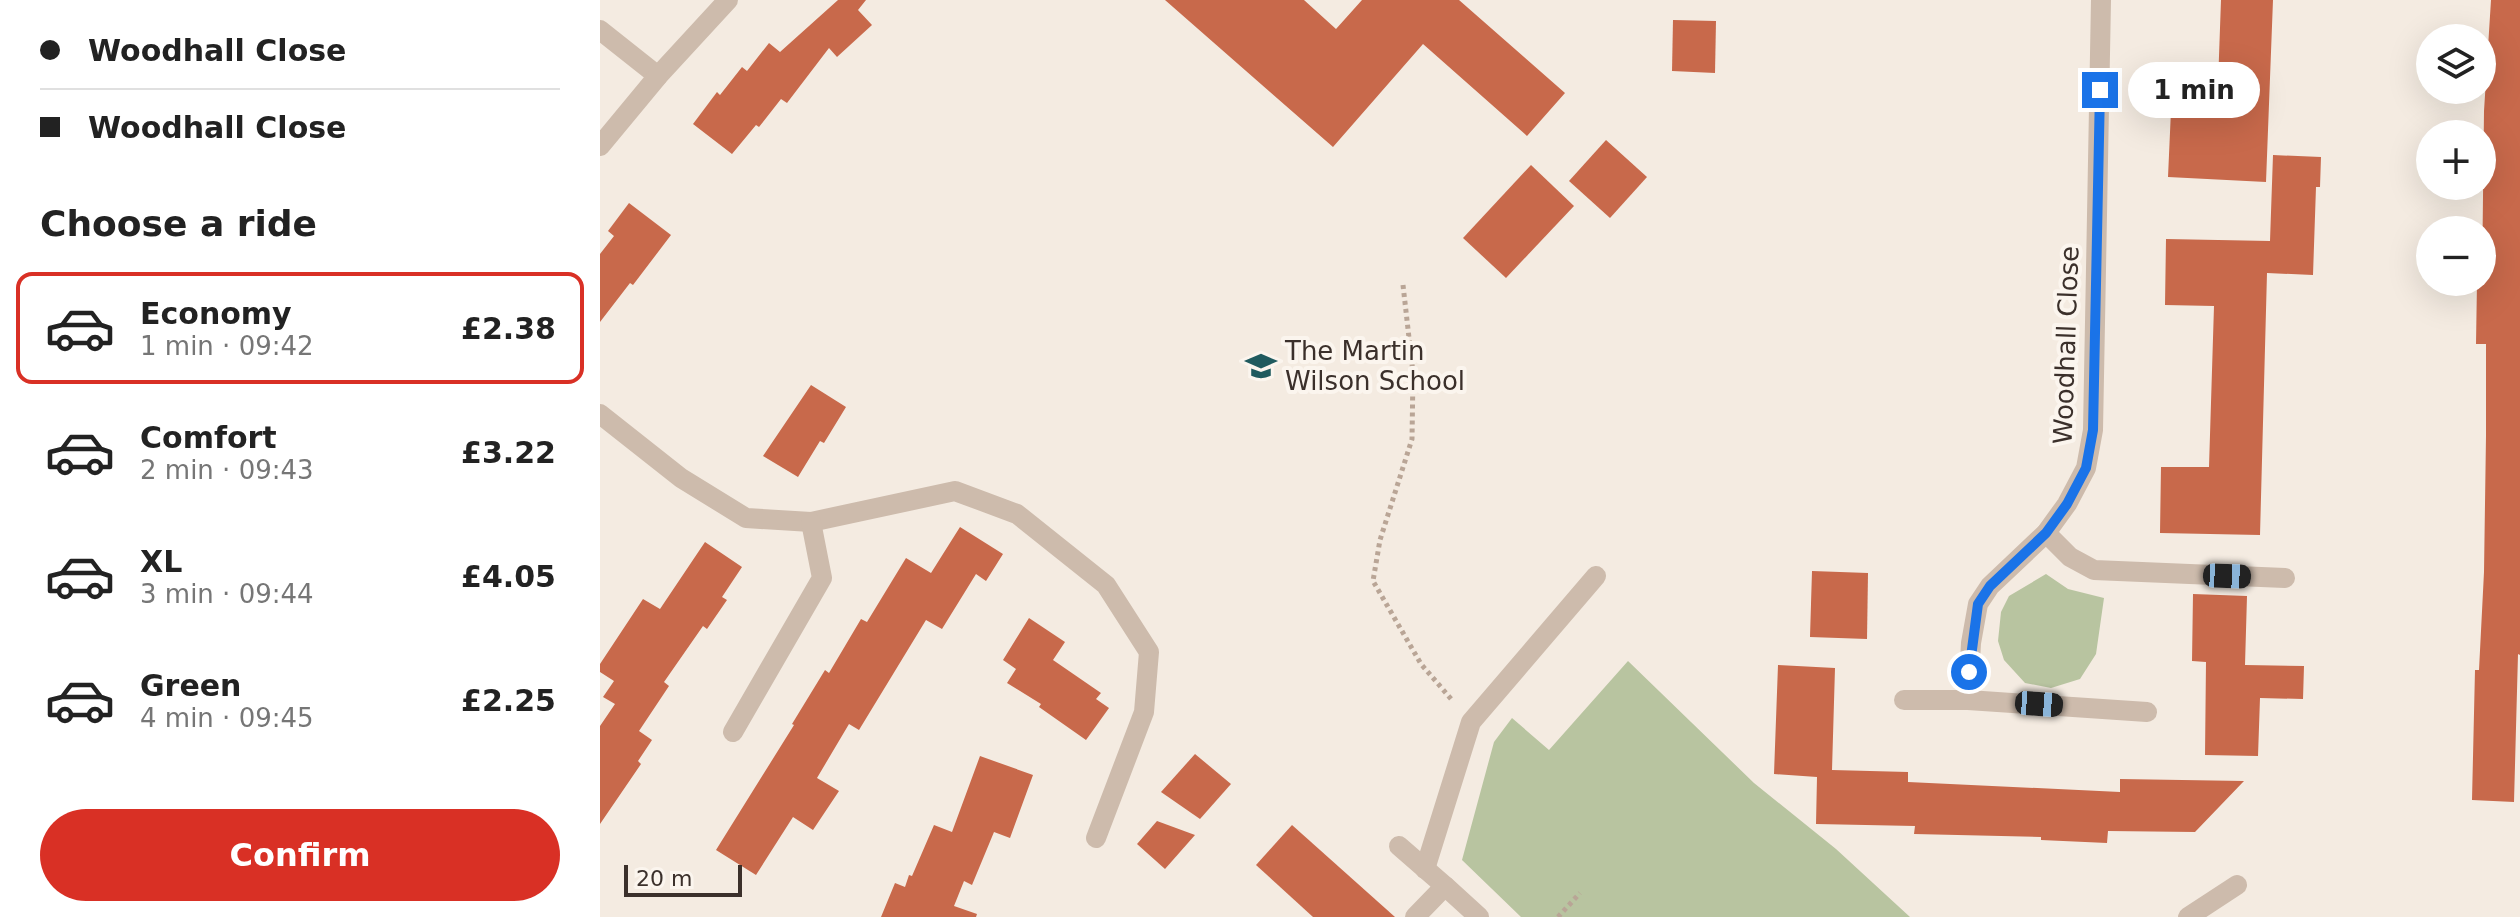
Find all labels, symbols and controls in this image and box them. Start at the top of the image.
map controls [2416,24,2496,296]
button: layers [2416,24,2496,104]
text: Woodhall Close [88,33,346,68]
callout: 1 min [2128,62,2260,118]
route end [2082,72,2118,108]
text: 1 min [2153,75,2235,105]
text: Woodhall Close [88,110,346,145]
button: + [2416,120,2496,200]
text: Choose a ride [40,203,317,244]
button: − [2416,216,2496,296]
street label: Woodhall Close [2048,245,2084,445]
icon: car [44,292,116,364]
text: Economy [140,296,292,331]
text: £2.38 [461,311,556,346]
text: 1 min · 09:42 [140,331,314,361]
place label: The Martin Wilson School [1284,336,1465,396]
school or university icon: The Martin Wilson School [1244,349,1278,383]
icon: car [44,416,116,488]
text: Comfort [140,420,277,455]
text: £3.22 [461,435,556,470]
text: 2 min · 09:43 [140,455,314,485]
icon: car [44,540,116,612]
text: XL [140,544,182,579]
text: £4.05 [461,559,556,594]
car [2203,563,2251,589]
text: 3 min · 09:44 [140,579,314,609]
route start [1951,654,1987,690]
icon: car [44,664,116,736]
text: Green [140,668,241,703]
text: £2.25 [461,683,556,718]
car [2014,690,2064,718]
text: 4 min · 09:45 [140,703,314,733]
button: Confirm [40,809,560,901]
scale bar [624,861,742,897]
text: 20 m [636,866,692,891]

